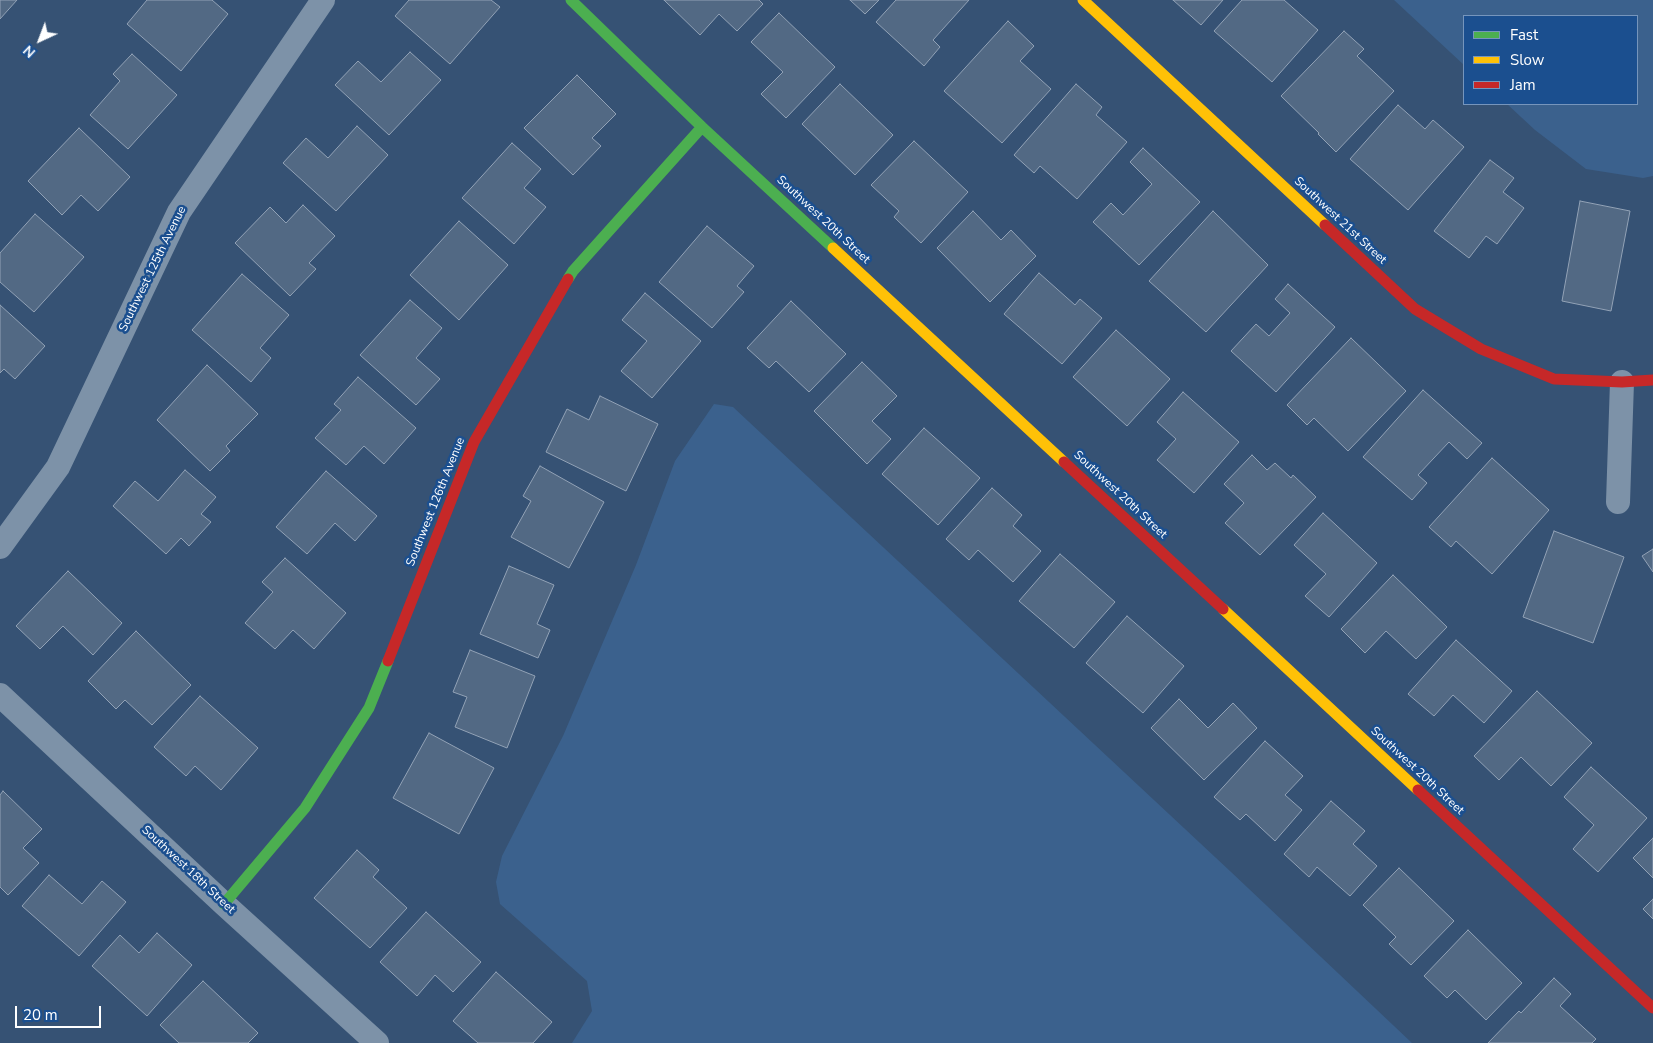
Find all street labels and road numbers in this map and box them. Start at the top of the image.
street label: Southwest 20th Street [773,173,873,267]
street label: Southwest 21st Street [1291,174,1389,268]
street label: Southwest 125th Avenue [116,204,190,334]
street label: Southwest 126th Avenue [404,435,468,569]
street label: Southwest 20th Street [1070,448,1170,542]
street label: Southwest 20th Street [1367,724,1467,818]
street label: Southwest 18th Street [138,823,238,917]

